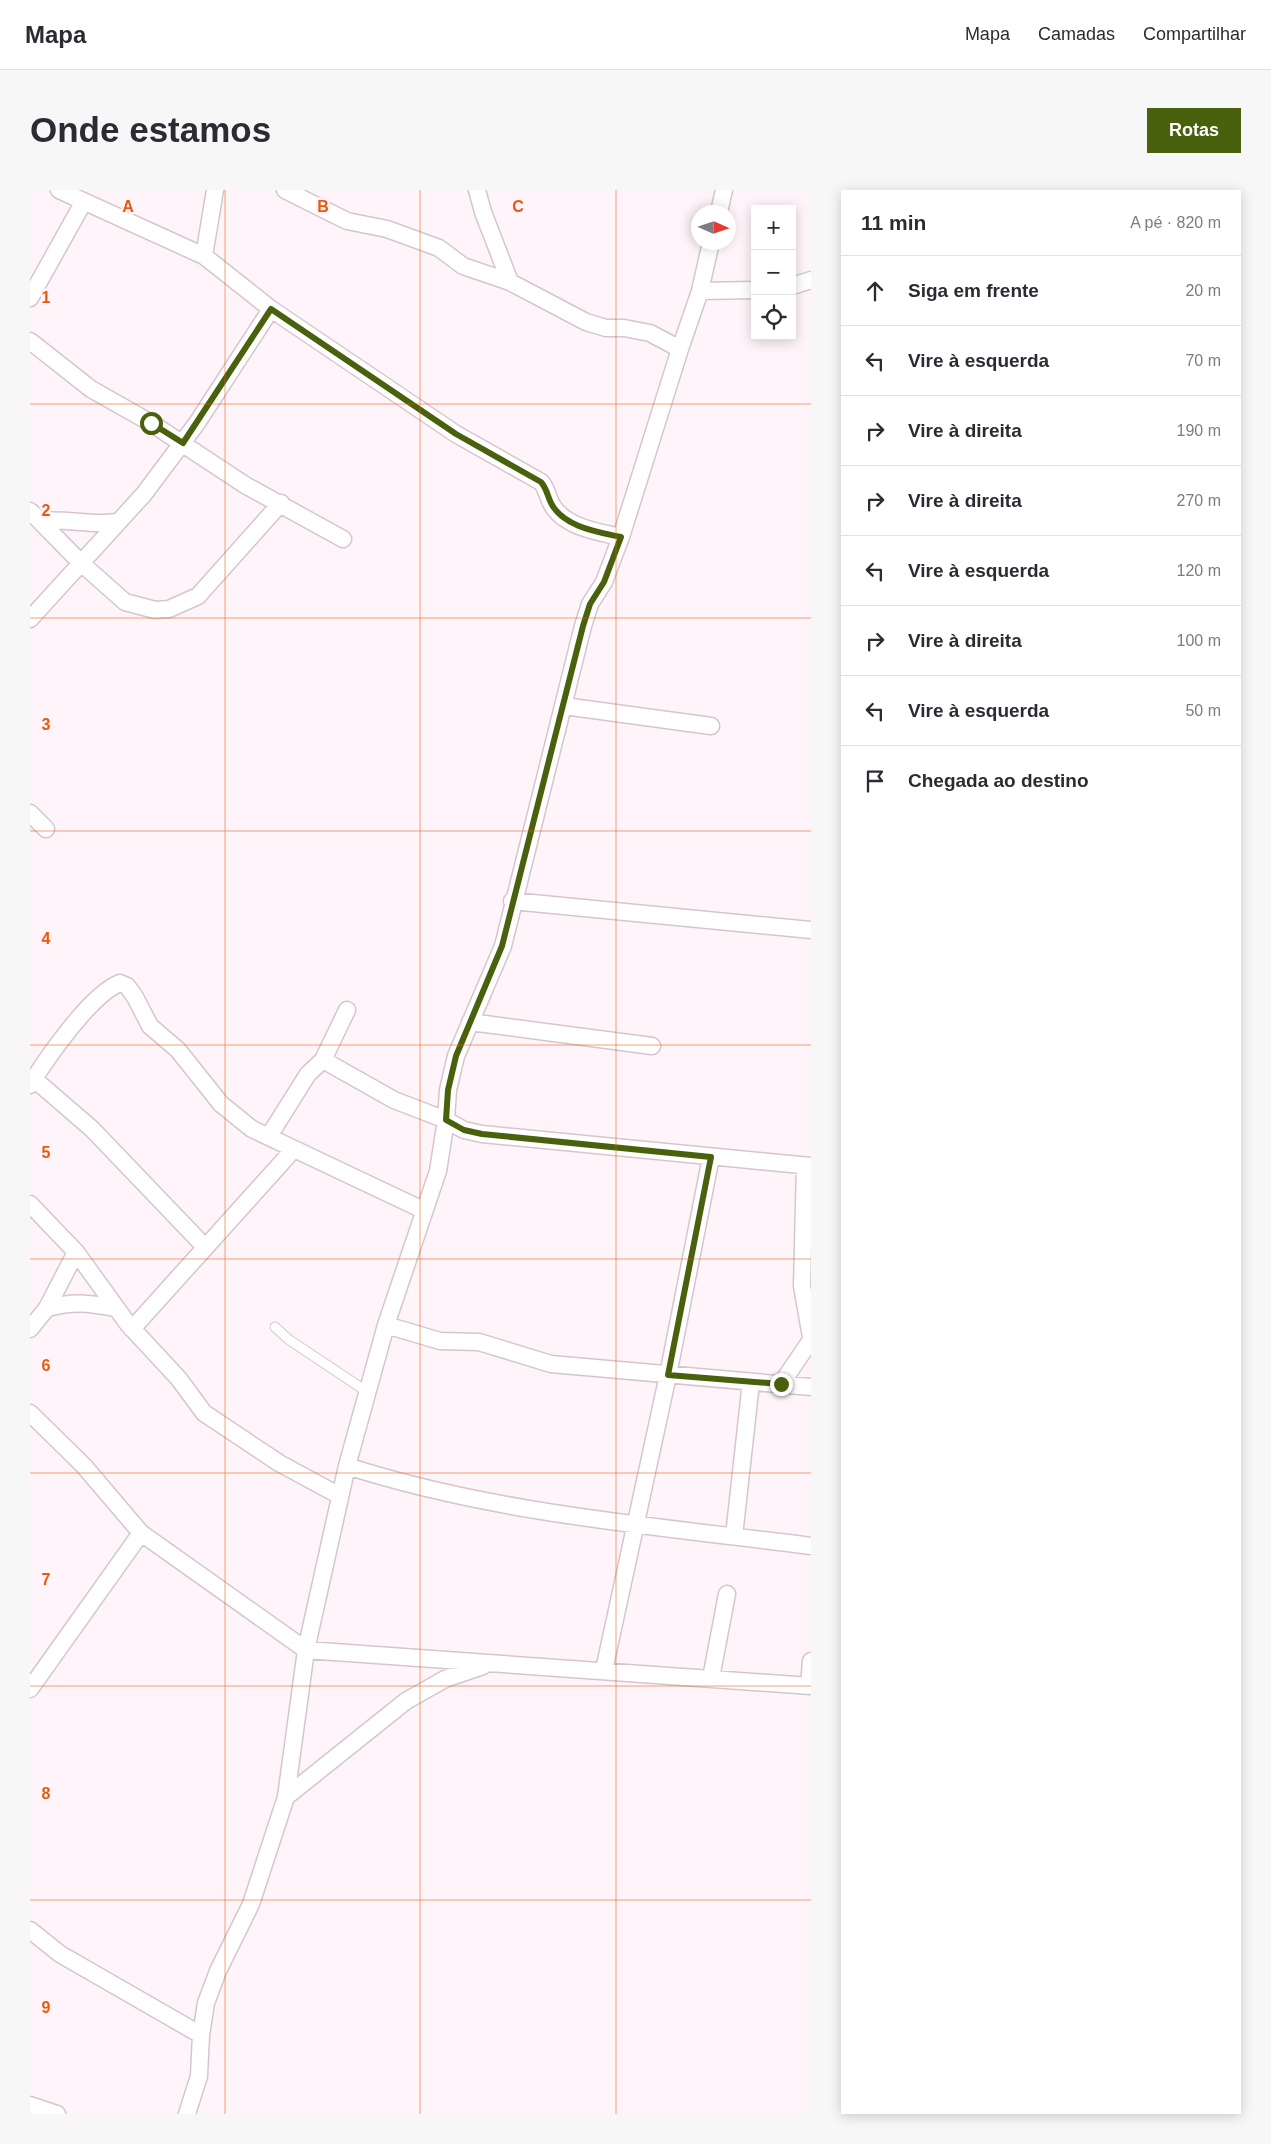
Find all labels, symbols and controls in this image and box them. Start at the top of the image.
text: Mapa [25,21,86,48]
text: Mapa [965,24,1010,44]
text: Camadas [1038,24,1115,44]
text: Compartilhar [1143,24,1246,44]
button: Rotas [1147,108,1241,153]
text: Onde estamos [30,110,271,149]
text: A [122,198,134,215]
text: B [317,198,329,215]
text: C [512,198,524,215]
north arrow [691,205,736,250]
map controls [751,205,796,340]
button: + [751,205,796,250]
text: 11 min [861,211,926,234]
text: A pé · 820 m [1130,214,1221,231]
button: − [751,250,796,295]
icon: ahead [861,277,889,305]
text: Siga em frente [908,280,1039,301]
text: 20 m [1185,282,1221,299]
text: 1 [42,289,51,306]
button: locate [751,295,796,340]
icon: left [861,347,889,375]
text: Vire à esquerda [908,350,1049,371]
text: 70 m [1185,352,1221,369]
route start [140,412,163,435]
icon: right [861,417,889,445]
text: Vire à direita [908,420,1022,441]
text: 190 m [1177,422,1221,439]
icon: right [861,487,889,515]
text: Vire à direita [908,490,1022,511]
text: 270 m [1177,492,1221,509]
text: 2 [42,502,51,519]
icon: left [861,557,889,585]
text: Vire à esquerda [908,560,1049,581]
text: 120 m [1177,562,1221,579]
icon: right [861,627,889,655]
text: Vire à direita [908,630,1022,651]
text: 100 m [1177,632,1221,649]
icon: left [861,697,889,725]
text: Vire à esquerda [908,700,1049,721]
text: 50 m [1185,702,1221,719]
text: 3 [42,716,51,733]
icon: arrive [861,767,889,795]
text: Chegada ao destino [908,770,1089,791]
text: 4 [42,930,51,947]
text: 5 [42,1144,51,1161]
text: 6 [42,1357,51,1374]
route end [770,1373,793,1396]
text: 7 [42,1571,51,1588]
text: 8 [42,1785,51,1802]
text: 9 [42,1999,51,2016]

